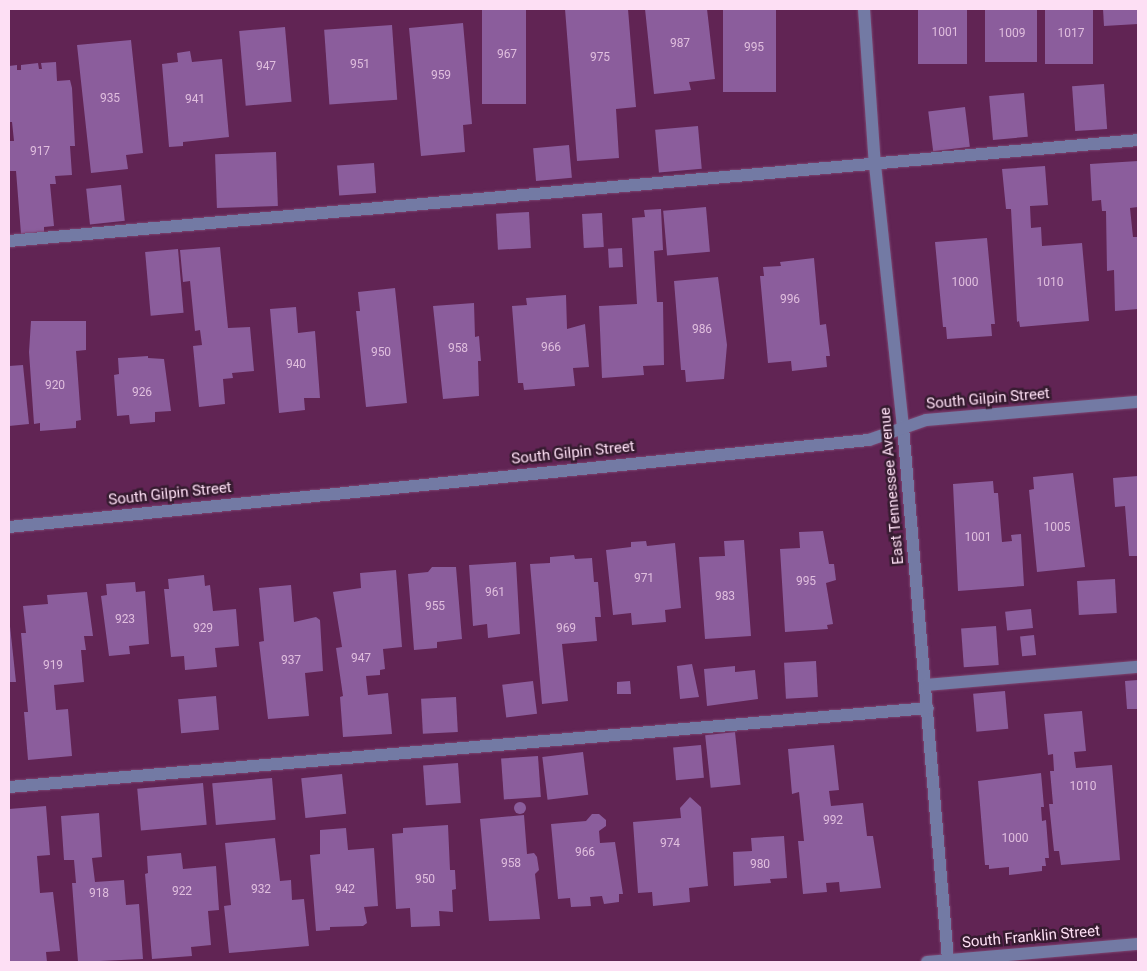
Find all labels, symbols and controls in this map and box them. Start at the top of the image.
house number: 1001 [932,26,958,40]
house number: 1009 [999,27,1025,41]
house number: 1017 [1058,27,1084,41]
house number: 987 [670,37,690,51]
house number: 995 [744,41,764,55]
house number: 967 [497,48,517,62]
house number: 975 [590,51,610,65]
house number: 951 [350,58,370,72]
house number: 947 [256,60,276,74]
house number: 959 [431,69,451,83]
house number: 935 [100,92,120,106]
house number: 941 [185,93,205,107]
house number: 917 [30,145,50,159]
house number: 1000 [952,276,978,290]
house number: 1010 [1037,276,1063,290]
house number: 996 [780,293,800,307]
house number: 986 [692,323,712,337]
house number: 966 [541,341,561,355]
house number: 958 [448,342,468,356]
house number: 950 [371,346,391,360]
house number: 940 [286,358,306,372]
house number: 920 [45,379,65,393]
street label: South Gilpin Street [926,385,1050,413]
house number: 926 [132,386,152,400]
street label: East Tennessee Avenue [876,407,908,565]
street label: South Gilpin Street [511,438,635,468]
street label: South Gilpin Street [108,479,232,509]
house number: 1005 [1044,521,1070,535]
house number: 1001 [965,531,991,545]
house number: 971 [634,572,654,586]
house number: 995 [796,575,816,589]
house number: 961 [485,586,505,600]
house number: 983 [715,590,735,604]
house number: 955 [425,600,445,614]
house number: 923 [115,613,135,627]
house number: 929 [193,622,213,636]
house number: 969 [556,622,576,636]
house number: 947 [351,652,371,666]
house number: 937 [281,654,301,668]
house number: 919 [43,659,63,673]
house number: 1010 [1070,780,1096,794]
house number: 992 [823,814,843,828]
house number: 1000 [1002,832,1028,846]
house number: 974 [660,837,680,851]
house number: 966 [575,846,595,860]
house number: 958 [501,857,521,871]
house number: 980 [750,858,770,872]
house number: 950 [415,873,435,887]
house number: 932 [251,883,271,897]
house number: 942 [335,883,355,897]
house number: 922 [172,885,192,899]
house number: 918 [89,887,109,901]
street label: South Franklin Street [961,922,1101,952]

